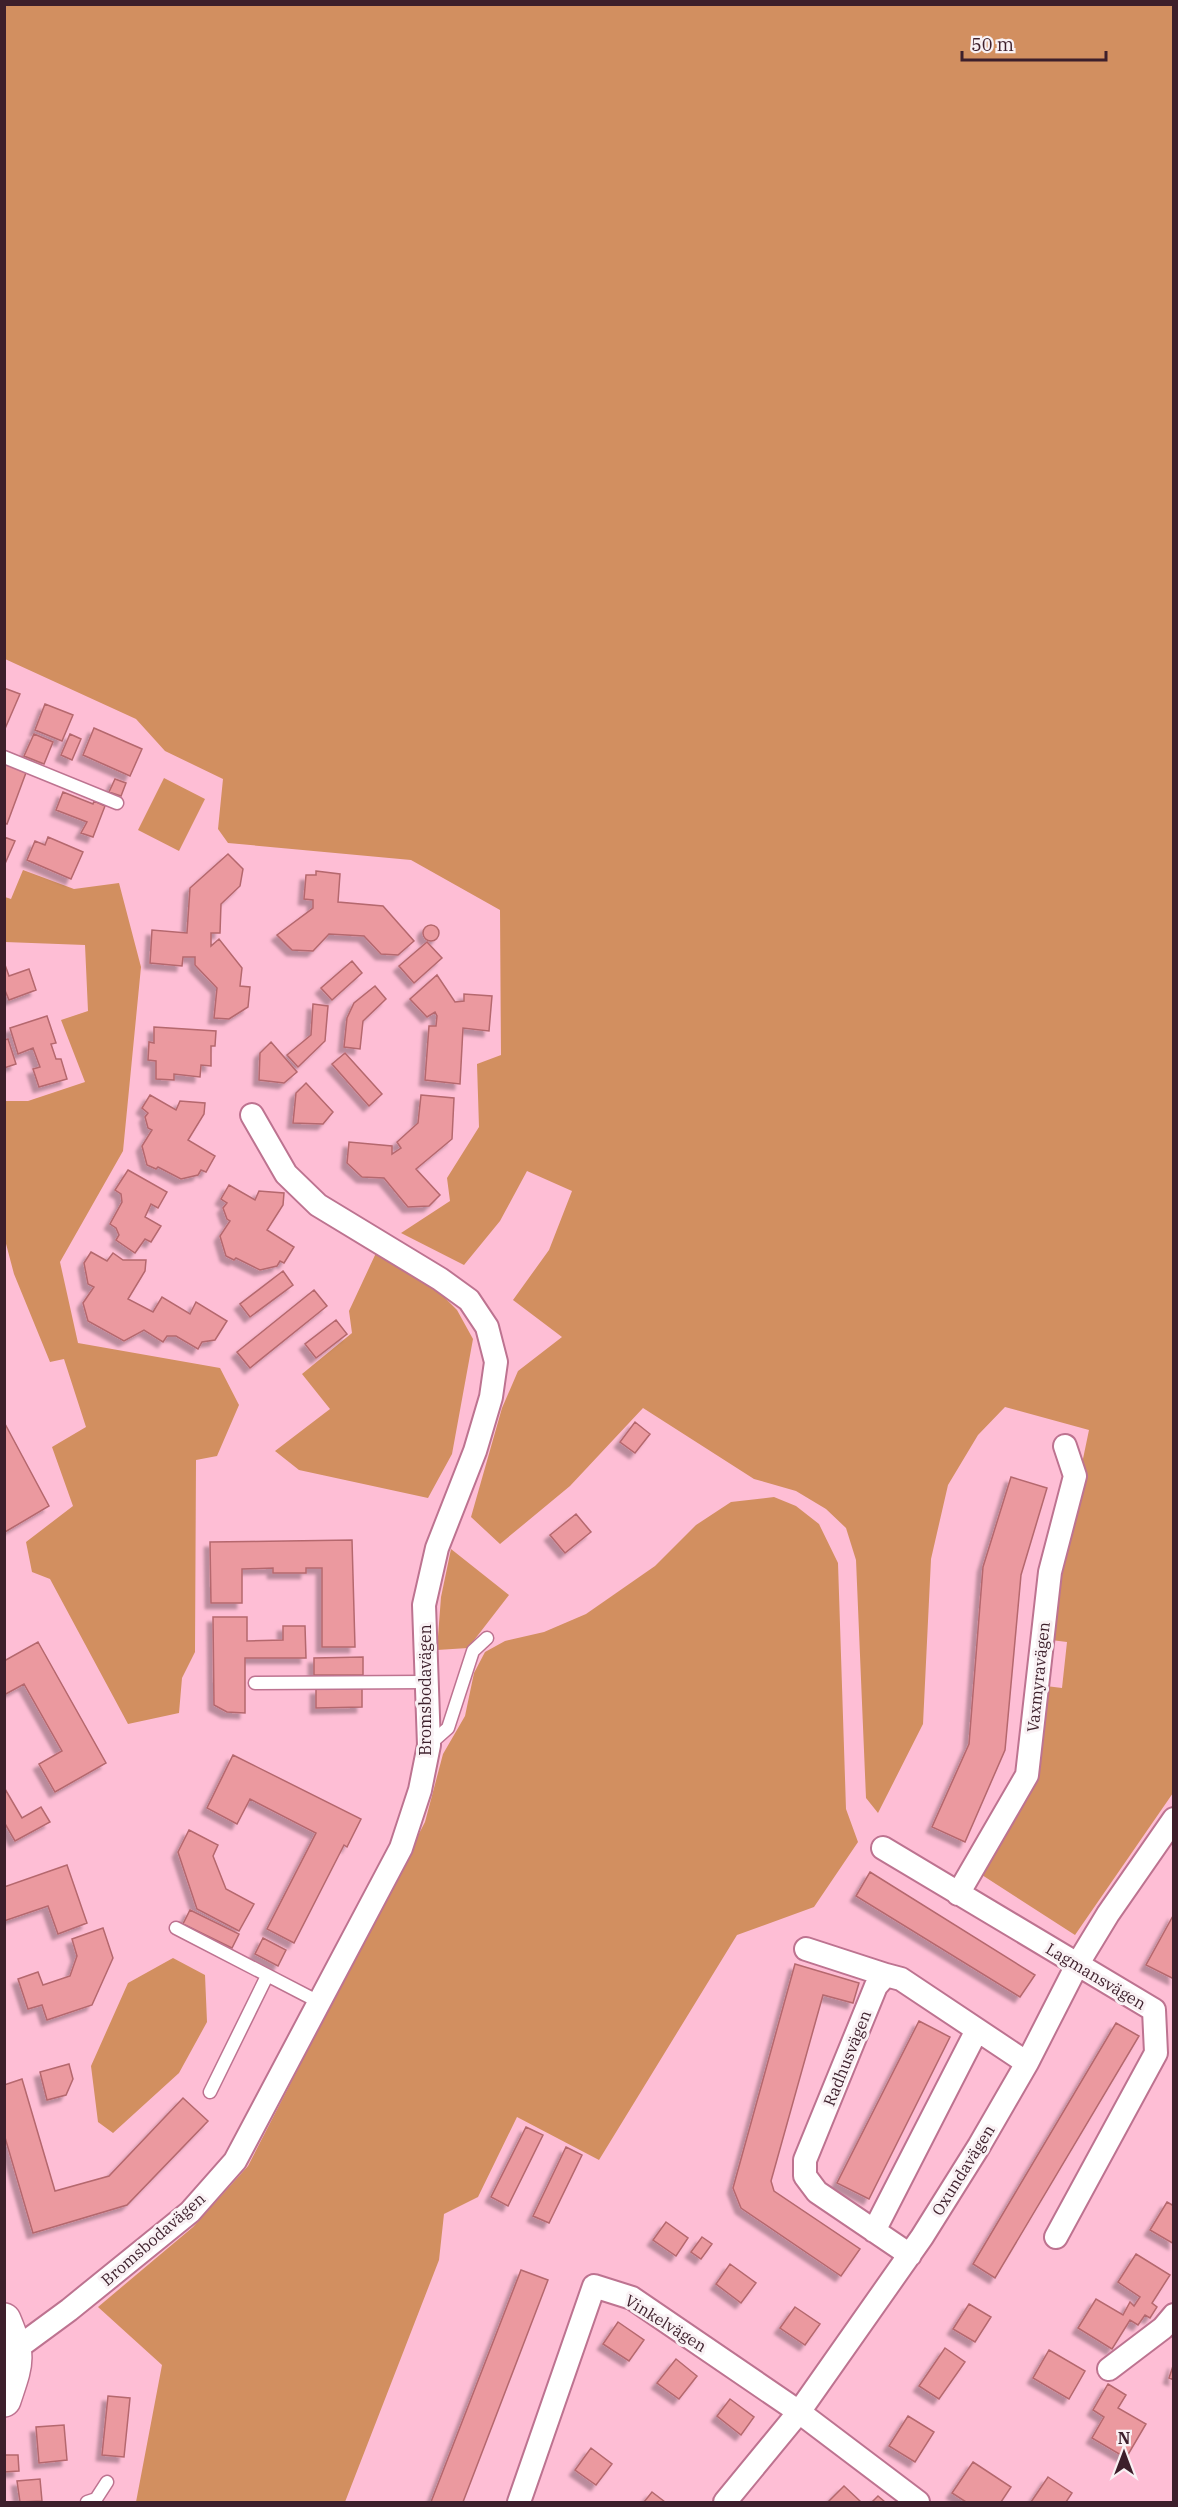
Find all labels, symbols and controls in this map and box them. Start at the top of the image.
scale bar [962,24,1106,62]
text: 50 m [971,33,1014,56]
street label: Vaxmyravägen [1022,1621,1054,1733]
street label: Bromsbodavägen [415,1624,435,1756]
street label: Lagmansvägen [1042,1938,1150,2014]
street label: Radhusvägen [819,2007,875,2109]
street label: Oxundavägen [927,2121,999,2219]
street label: Bromsbodavägen [97,2188,209,2290]
street label: Vinkelvägen [621,2290,711,2356]
north arrow [1094,2423,1154,2483]
text: N [1118,2428,1130,2448]

